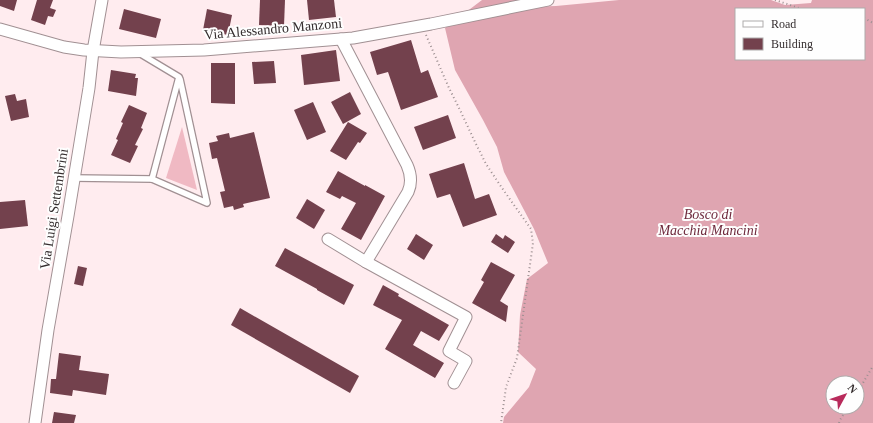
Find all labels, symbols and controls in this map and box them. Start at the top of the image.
legend [735,8,865,60]
street label: Via Alessandro Manzoni [203,15,343,43]
text: Road [771,17,796,31]
text: Building [771,37,813,51]
street label: Via Luigi Settembrini [37,147,71,270]
park label: Bosco di Macchia Mancini [657,207,758,238]
north arrow [825,375,865,415]
text: N [846,382,860,396]

